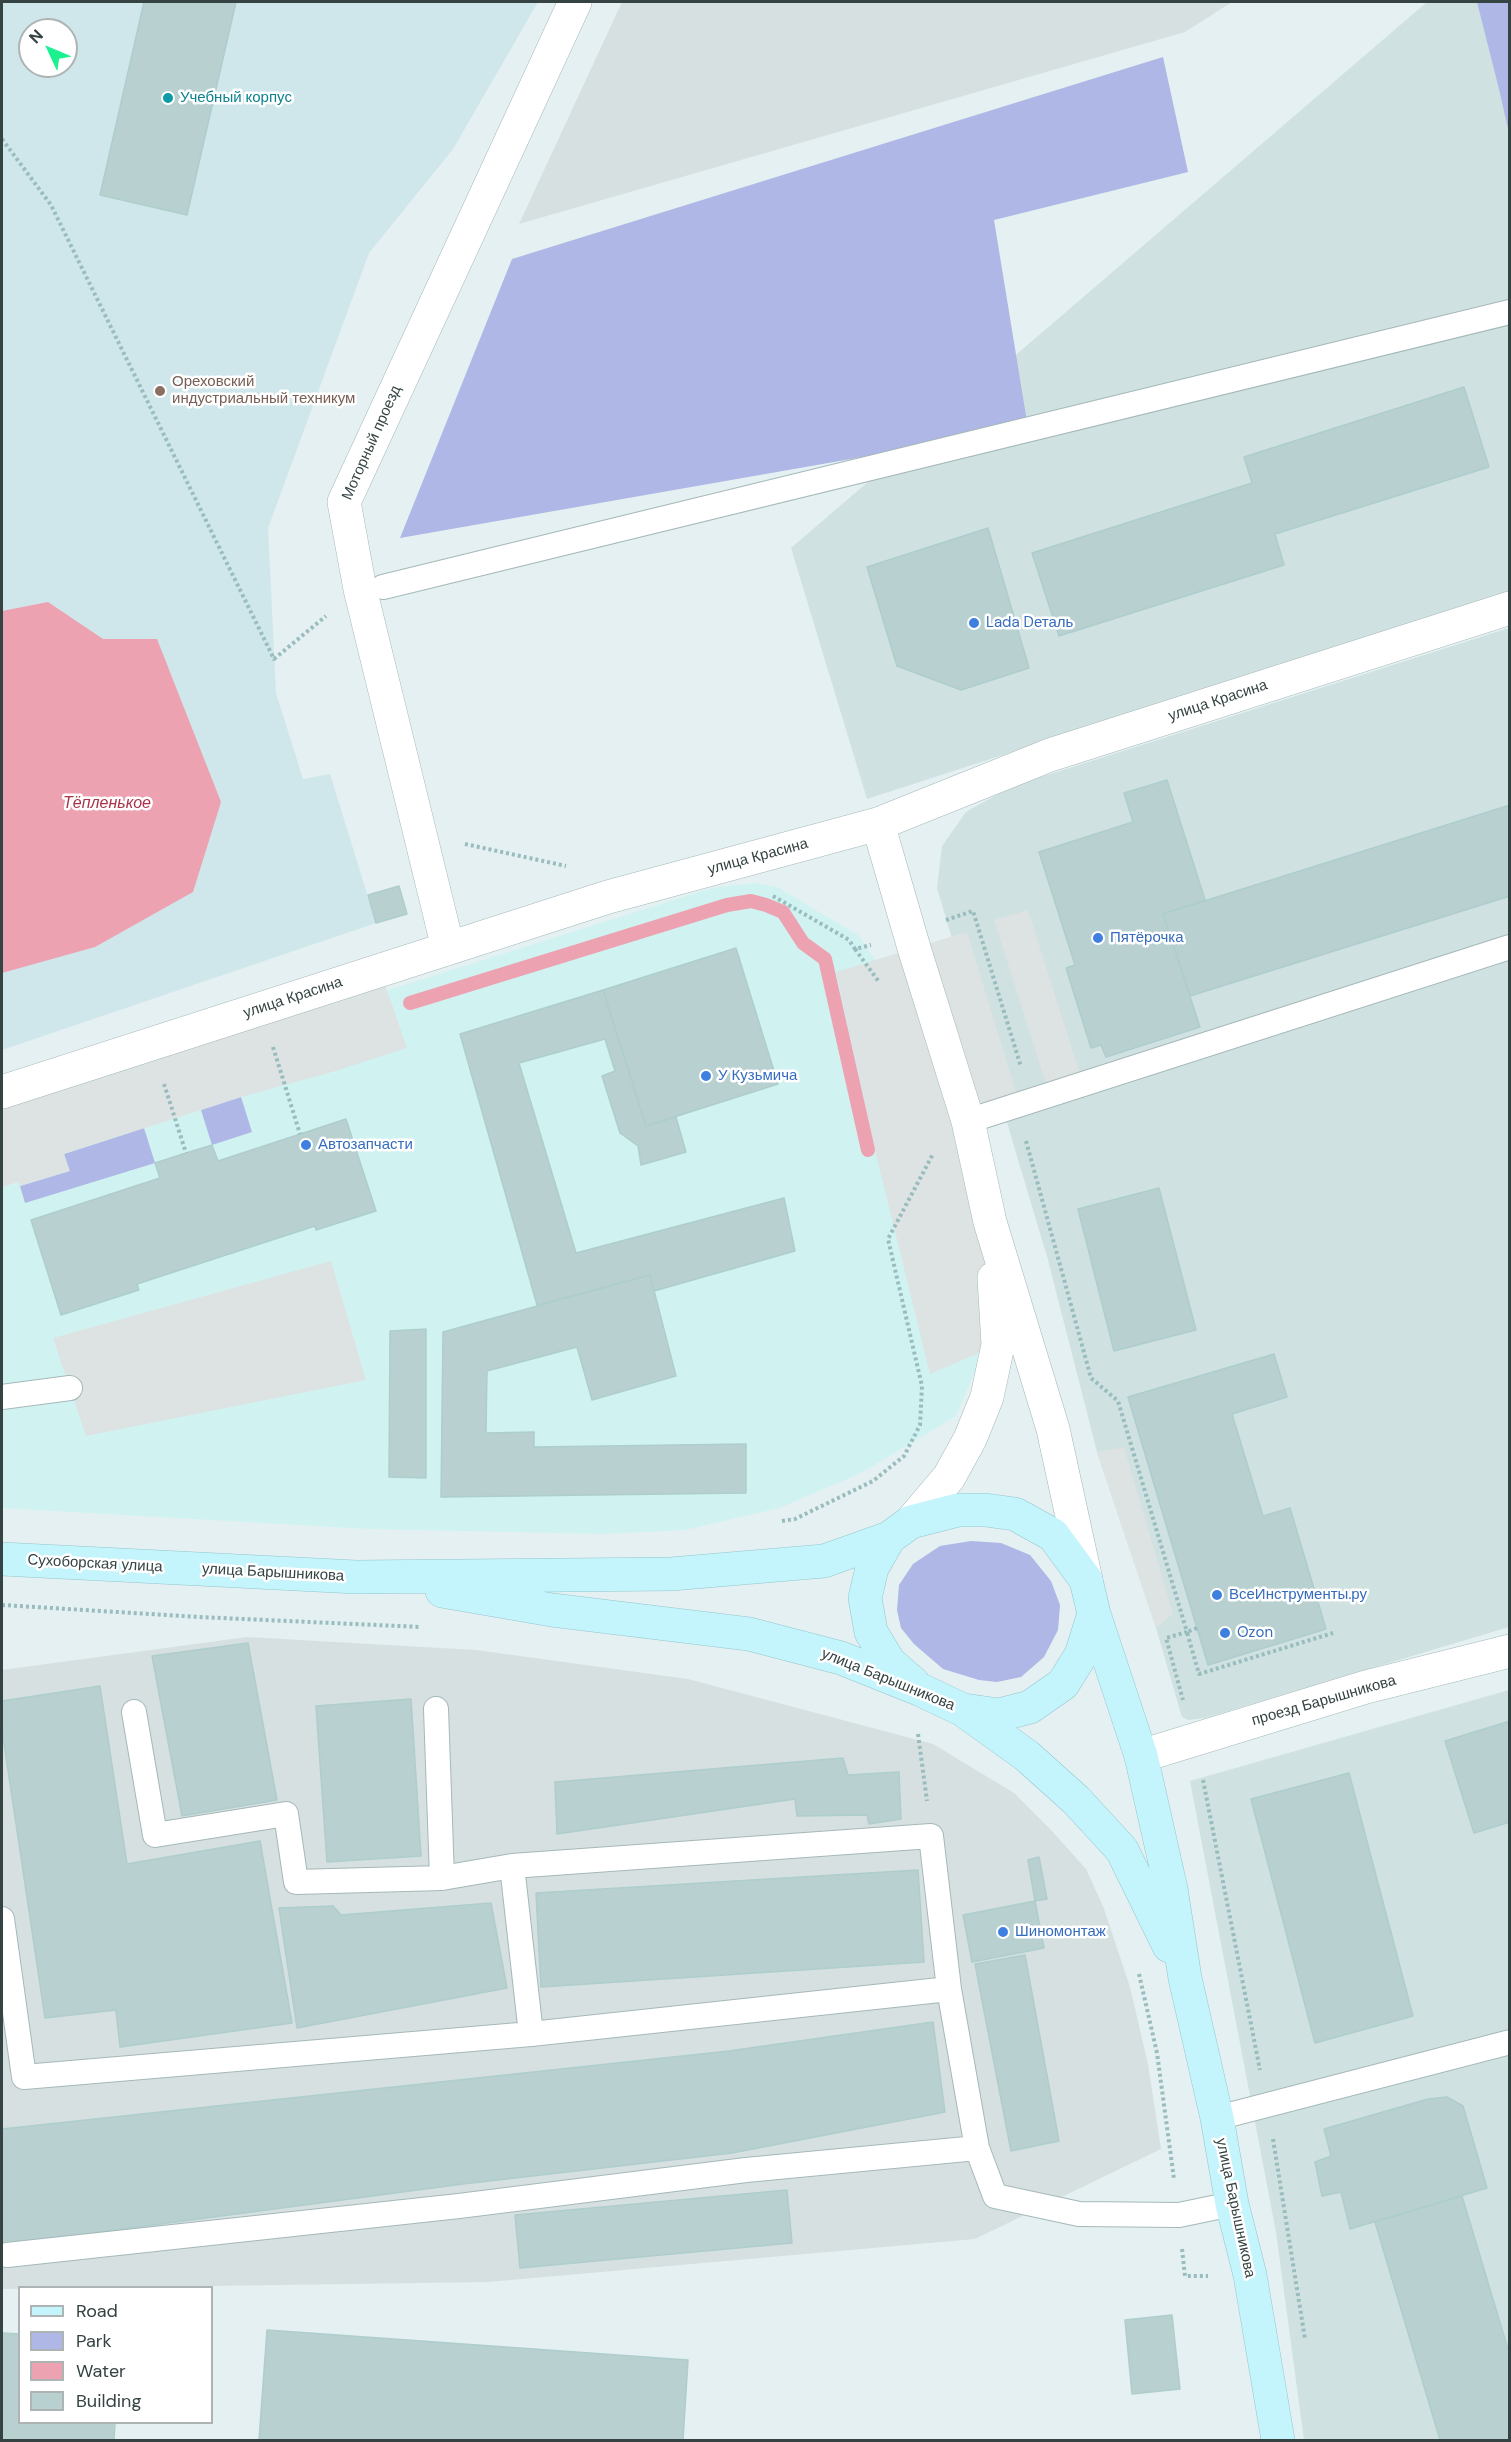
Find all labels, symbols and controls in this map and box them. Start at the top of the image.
north arrow [18,18,78,78]
text: N [25,25,48,48]
place label: Учебный корпус [180,89,292,107]
marker: Учебный корпус [161,91,175,105]
place label: Ореховский индустриальный техникум [172,373,355,408]
street label: Моторный проезд [339,383,405,503]
marker: Ореховский индустриальный техникум [153,384,167,398]
place label: Lada Dеталь [986,614,1073,632]
marker: Lada Dеталь [967,616,981,630]
street label: улица Красина [1166,677,1270,725]
water label: Тёпленькое [63,794,151,814]
street label: улица Красина [706,835,810,879]
place label: Пятёрочка [1110,929,1184,947]
marker: Пятёрочка [1091,931,1105,945]
street label: улица Красина [241,974,345,1022]
place label: У Кузьмича [718,1067,797,1085]
marker: У Кузьмича [699,1069,713,1083]
place label: Автозапчасти [318,1136,413,1154]
marker: Автозапчасти [299,1138,313,1152]
street label: Сухоборская улица [27,1551,163,1577]
street label: улица Барышникова [201,1560,345,1586]
place label: ВсеИнструменты.ру [1229,1586,1367,1604]
marker: ВсеИнструменты.ру [1210,1588,1224,1602]
place label: Ozon [1237,1624,1273,1642]
marker: Ozon [1218,1626,1232,1640]
street label: улица Барышникова [819,1645,957,1715]
street label: проезд Барышникова [1250,1672,1398,1730]
place label: Шиномонтаж [1015,1923,1106,1941]
marker: Шиномонтаж [996,1925,1010,1939]
street label: улица Барышникова [1211,2136,1259,2280]
legend [18,2286,213,2424]
text: Road [76,2299,118,2323]
text: Park [76,2329,112,2353]
text: Water [76,2359,126,2383]
text: Building [76,2389,141,2413]

